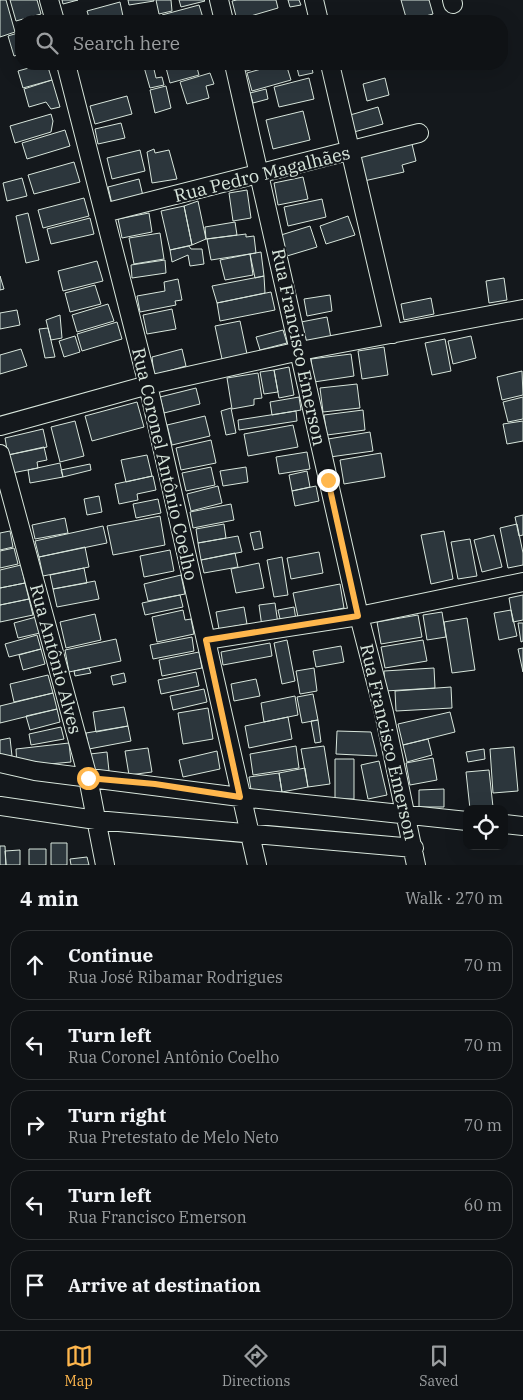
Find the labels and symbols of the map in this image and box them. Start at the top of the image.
street label: Rua Pedro Magalhães [171,141,353,207]
street label: Rua Francisco Emerson [267,246,331,448]
street label: Rua Coronel Antônio Coelho [127,346,203,582]
route end [317,469,340,492]
street label: Rua Antônio Alves [25,581,87,737]
street label: Rua Francisco Emerson [355,641,423,843]
route start [77,767,100,790]

